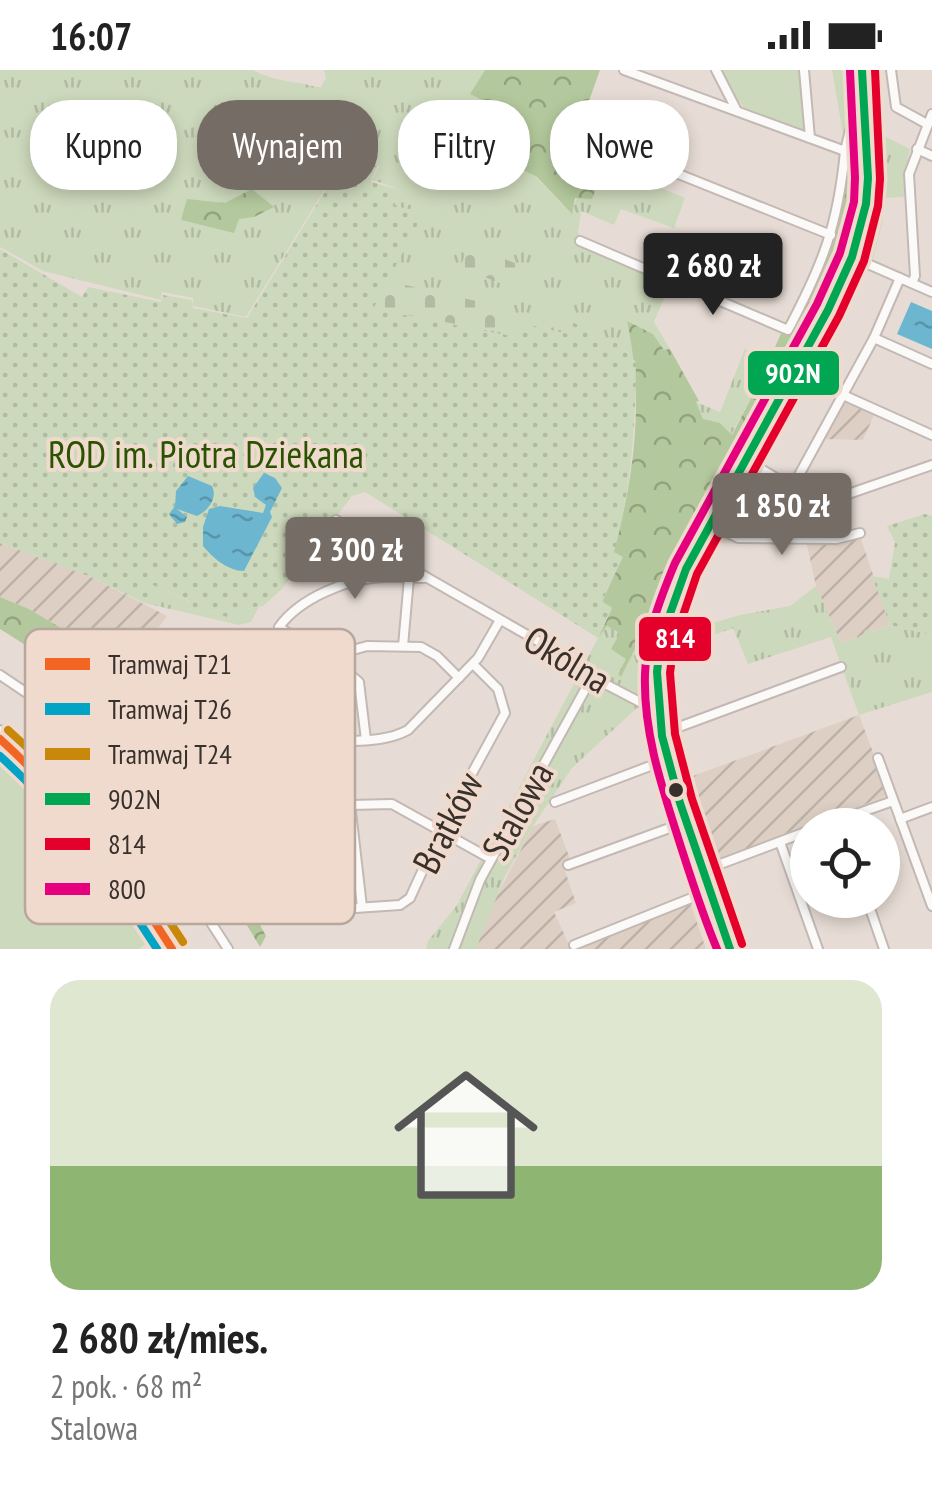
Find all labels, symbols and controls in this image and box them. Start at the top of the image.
text: 16:07 [50,11,132,60]
chip: Kupno [30,100,177,190]
chip: Wynajem [197,100,378,190]
chip: Filtry [398,100,530,190]
chip: Nowe [550,100,689,190]
pin: 2 680 zł [610,233,816,318]
text: 2 680 zł [665,244,761,286]
line badge: 902N [746,349,841,397]
text: 902N [765,354,821,391]
park label: ROD im. Piotra Dziekana [48,429,364,478]
pin: 1 850 zł [679,473,885,558]
text: 1 850 zł [734,484,830,526]
pin: 2 300 zł [252,517,458,602]
text: 2 300 zł [307,528,403,570]
street label: Okólna [516,614,620,704]
line badge: 814 [637,615,713,663]
text: 814 [655,619,696,656]
legend [25,629,355,924]
text: Tramwaj T21 [108,645,232,682]
text: Tramwaj T26 [108,690,232,727]
text: Tramwaj T24 [108,735,232,772]
street label: Stalowa [470,753,563,868]
street label: Bratków [401,763,493,881]
text: 902N [108,780,161,817]
unlabelled marker [666,780,686,800]
map controls [790,808,900,918]
button: locate [790,808,900,918]
text: 814 [108,825,146,862]
text: 800 [108,870,146,907]
icon: home [376,1045,556,1225]
text: 2 680 zł/mies. [50,1310,268,1365]
text: 2 pok. · 68 m² [50,1365,202,1407]
text: Stalowa [50,1407,138,1449]

